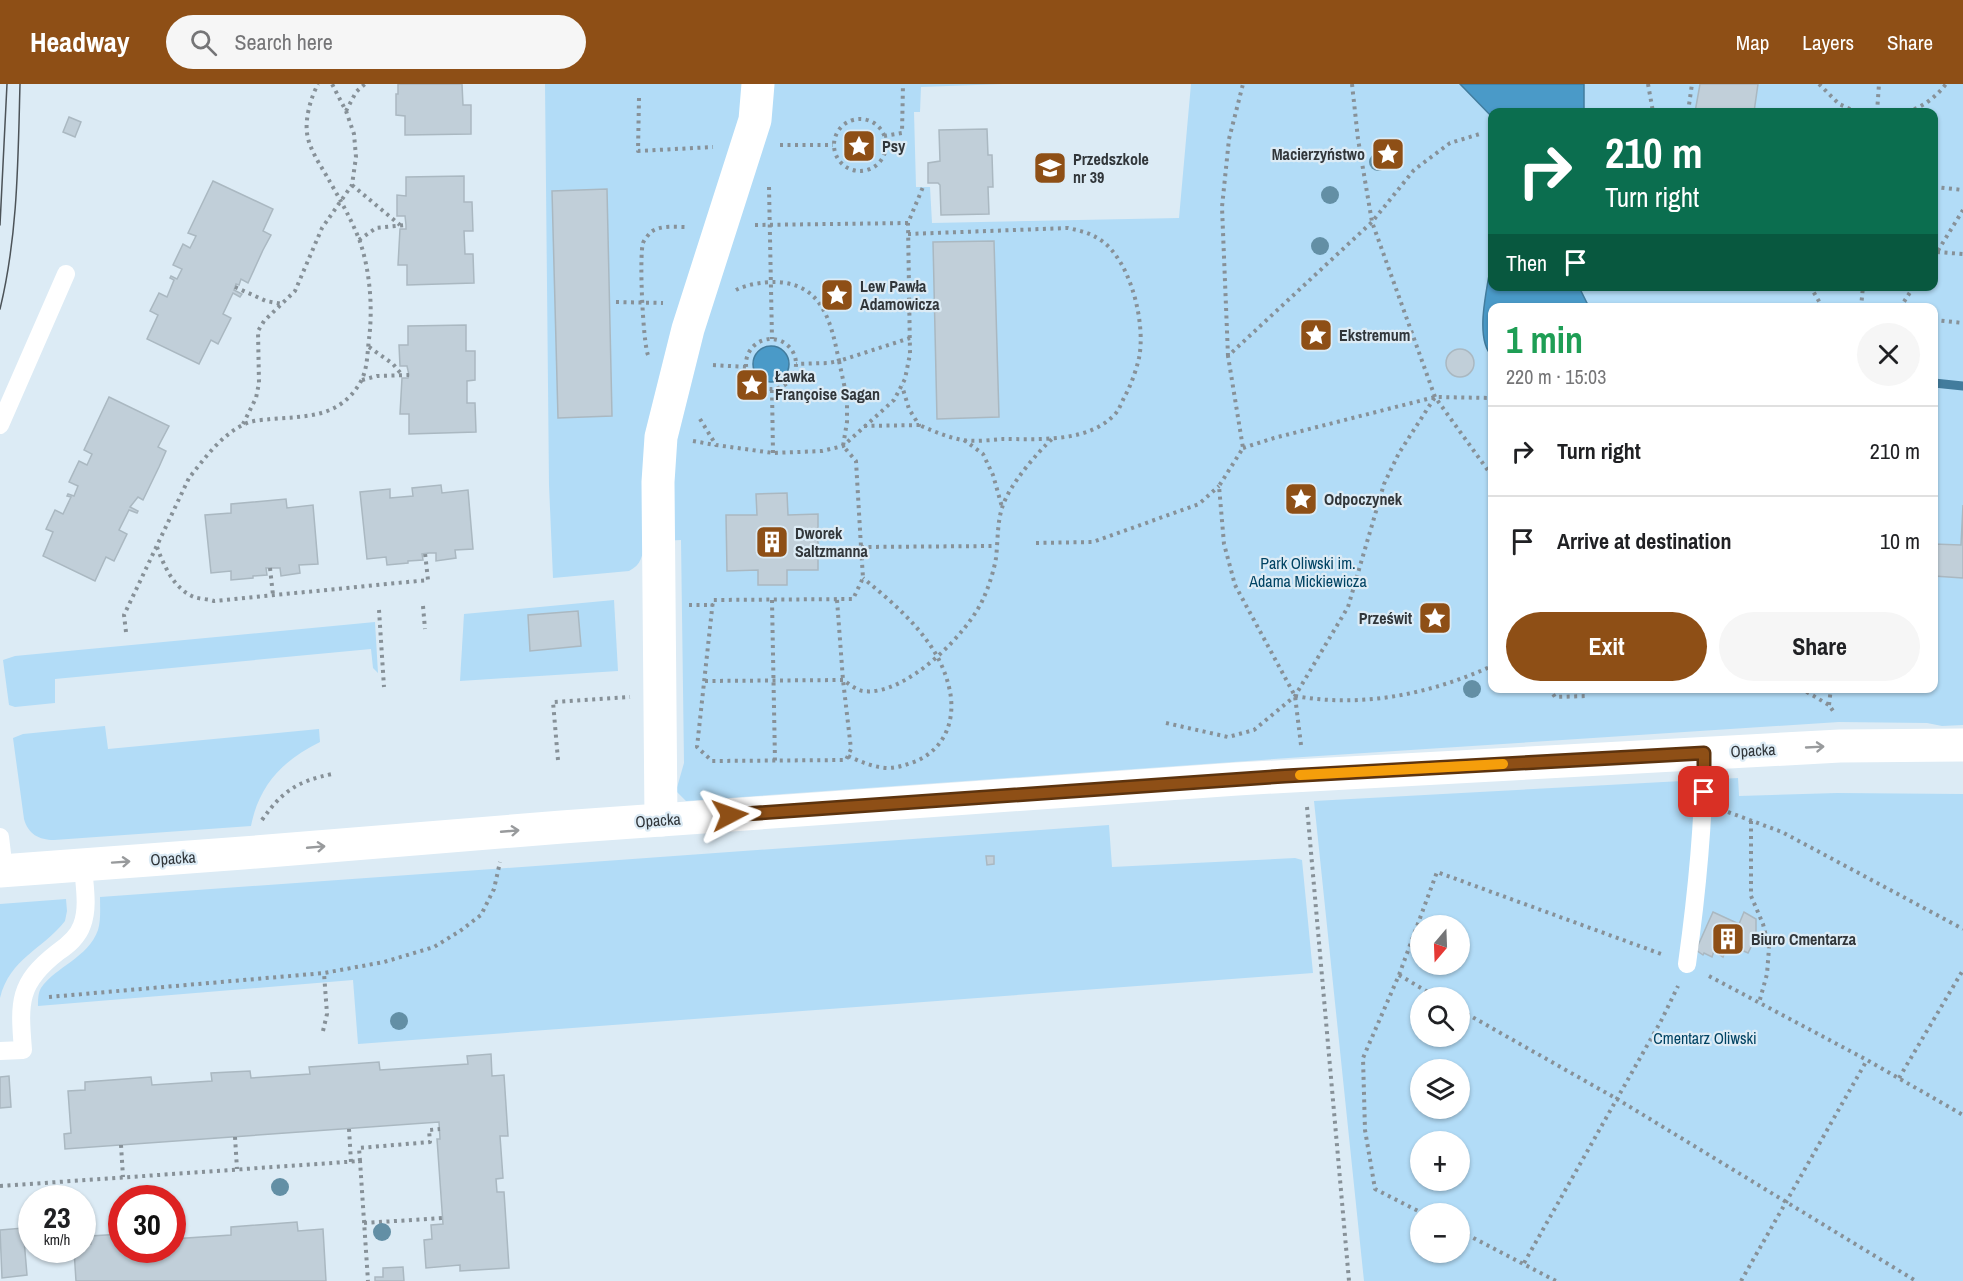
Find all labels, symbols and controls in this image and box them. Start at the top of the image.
search box [166,15,586,69]
text: Headway [30,23,130,61]
icon: search [187,26,220,59]
text: Search here [235,27,333,57]
text: Map [1736,28,1769,57]
text: Layers [1802,28,1854,57]
text: Share [1887,28,1933,57]
text: 210 m [1605,125,1703,181]
place icon: Psy [841,128,877,164]
icon: right [1506,132,1584,210]
place label: Psy [882,135,906,157]
place icon: Macierzyństwo [1370,136,1406,172]
place label: Macierzyństwo [1272,143,1365,165]
place label: Przedszkole nr 39 [1073,148,1149,188]
school or university icon: Przedszkole nr 39 [1032,150,1068,186]
text: Turn right [1605,179,1699,215]
icon: arrive [1559,246,1592,279]
text: Then [1506,248,1547,278]
place label: Lew Pawła Adamowicza [860,275,940,315]
place icon: Lew Pawła Adamowicza [819,277,855,313]
text: 1 min [1506,316,1583,364]
place icon: Ekstremum [1298,317,1334,353]
button: close [1857,323,1920,386]
place label: Ekstremum [1339,324,1410,346]
text: 220 m · 15:03 [1506,363,1606,390]
place label: Ławka Françoise Sagan [775,365,880,405]
place icon: Ławka Françoise Sagan [734,367,770,403]
icon: right [1506,435,1539,468]
text: Turn right [1557,436,1641,466]
text: 210 m [1870,436,1920,466]
place icon: Odpoczynek [1283,481,1319,517]
place label: Odpoczynek [1324,488,1403,510]
place label: Dworek Saltzmanna [795,522,869,562]
building icon: Dworek Saltzmanna [754,524,790,560]
icon: arrive [1506,525,1539,558]
text: Arrive at destination [1557,526,1731,556]
text: 10 m [1880,526,1920,556]
park label: Park Oliwski im. Adama Mickiewicza [1248,552,1367,592]
place icon: Prześwit [1417,600,1453,636]
place label: Prześwit [1359,607,1413,629]
button: Exit [1506,612,1707,681]
button: Share [1719,612,1920,681]
street label: Opacka [1730,738,1777,762]
one-way arrow [1805,741,1825,752]
pin [1678,766,1729,817]
icon: arrive [1687,775,1720,808]
position arrow [698,783,762,847]
street label: Opacka [635,807,682,833]
one-way arrow [499,825,519,836]
one-way arrow [305,841,325,852]
street label: Opacka [150,845,197,871]
one-way arrow [111,856,131,867]
north arrow [1410,915,1470,975]
map controls [1410,915,1470,1263]
building icon: Biuro Cmentarza [1710,921,1746,957]
place label: Biuro Cmentarza [1751,928,1857,950]
button: search [1410,987,1470,1047]
park label: Cmentarz Oliwski [1653,1027,1757,1049]
button: layers [1410,1059,1470,1119]
button: + [1410,1131,1470,1191]
speed limit sign: 30 [108,1185,186,1263]
text: 23 [43,1197,71,1237]
button: − [1410,1203,1470,1263]
text: km/h [44,1229,70,1250]

